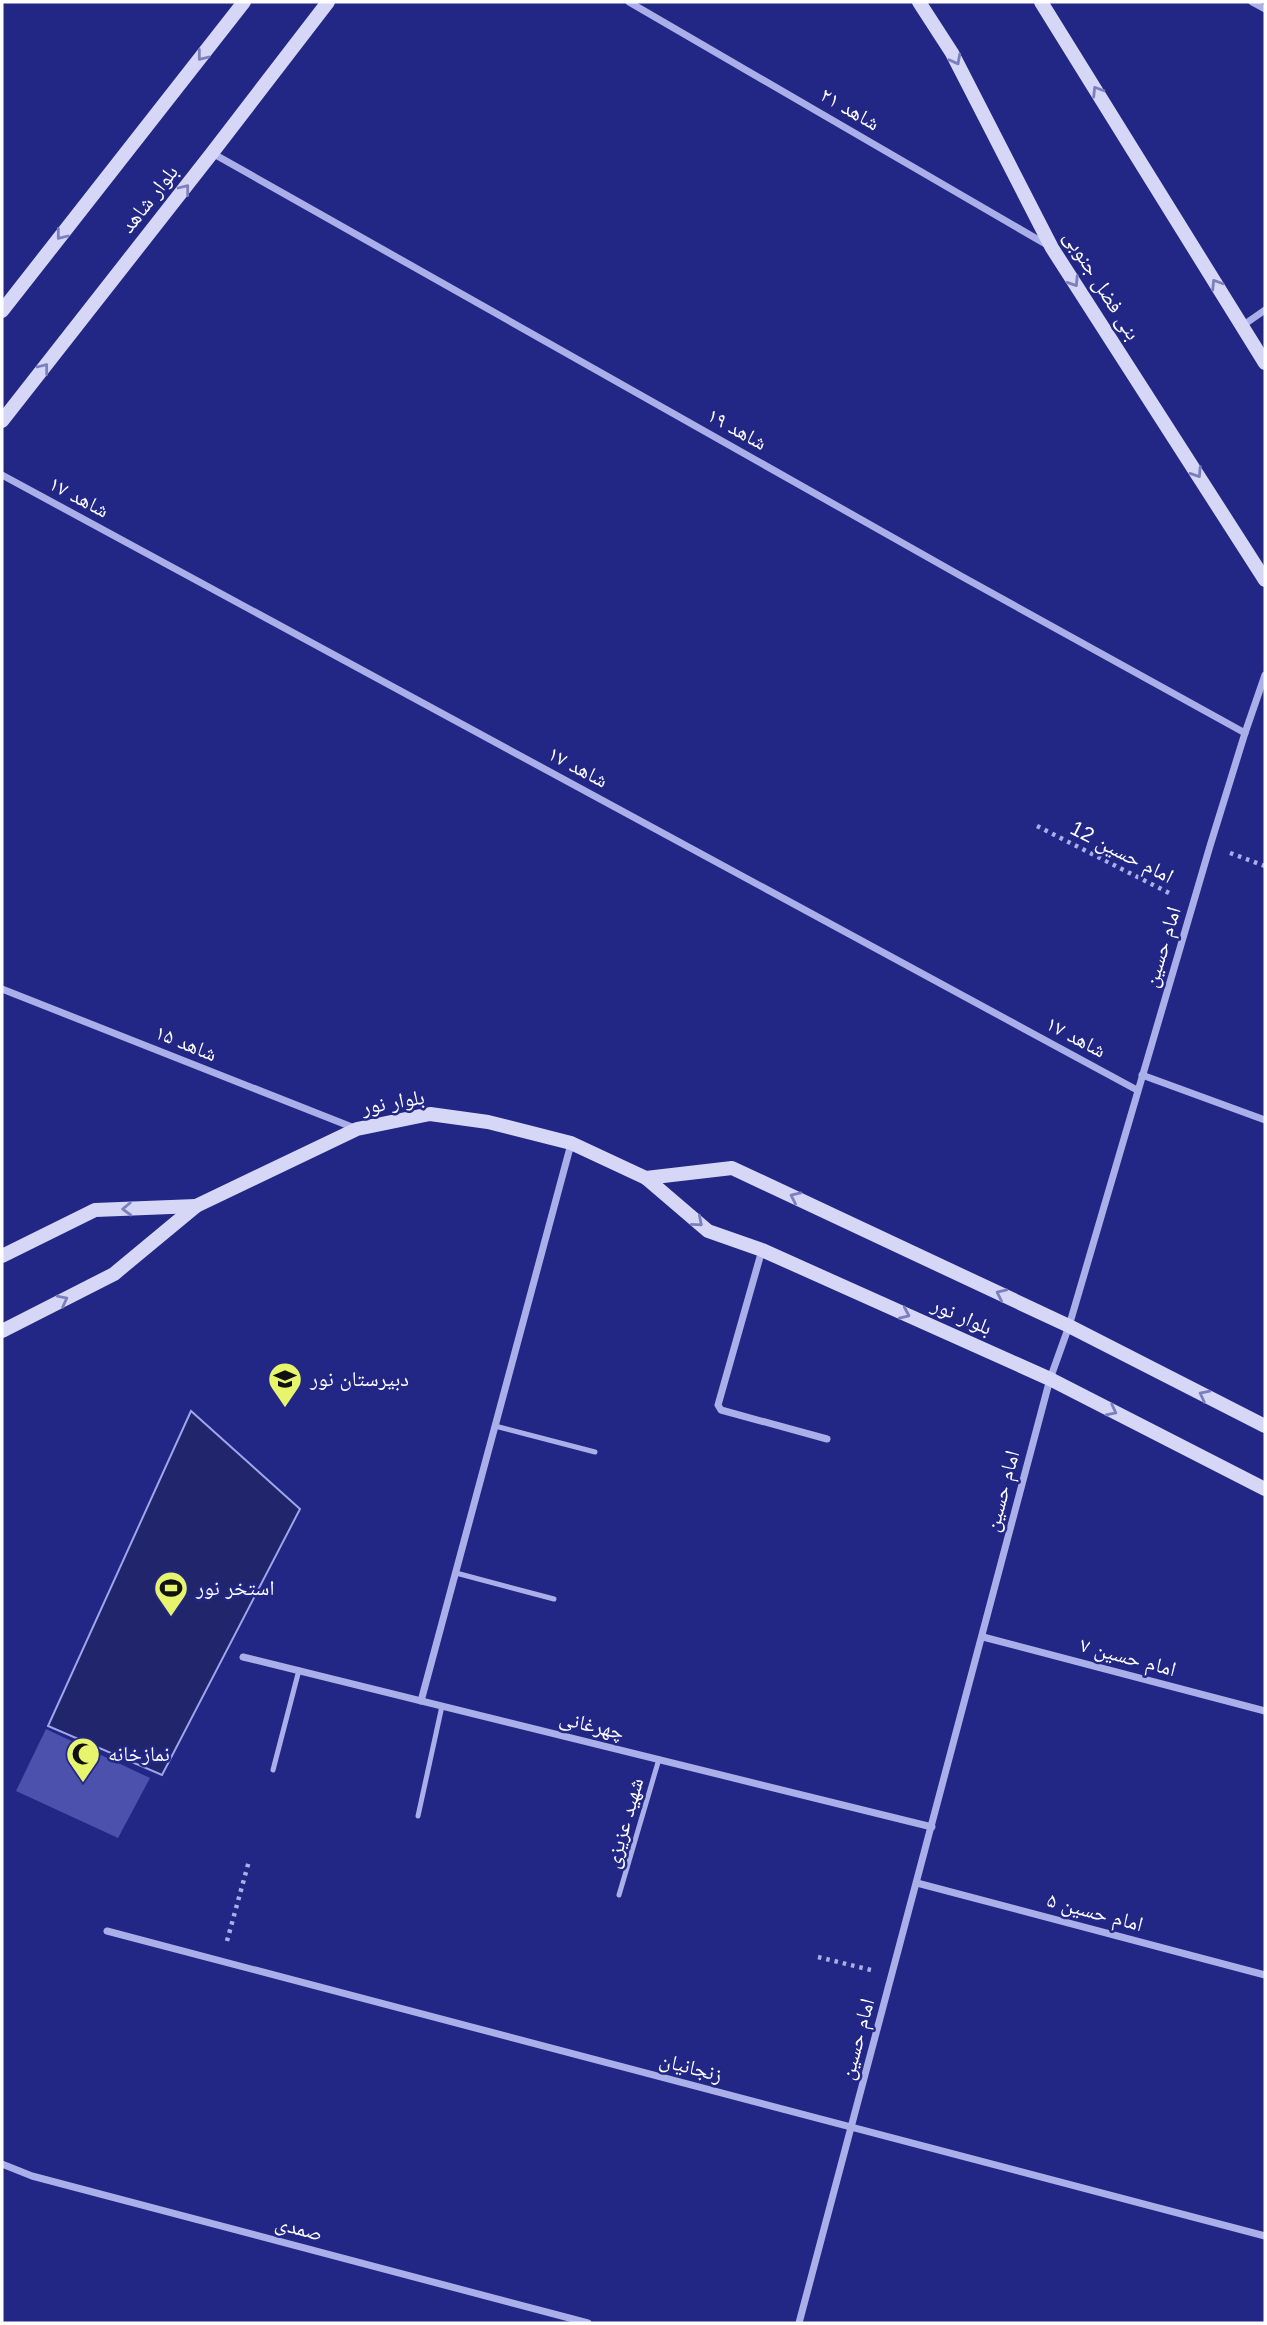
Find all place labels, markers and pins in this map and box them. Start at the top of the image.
school or university icon: دبیرستان نور [266,1360,304,1409]
place label: دبیرستان نور [309,1367,409,1391]
sports icon: استخر نور [152,1569,190,1618]
place label: استخر نور [195,1576,274,1599]
mosque icon: نمازخانه [64,1735,102,1784]
place label: نمازخانه [108,1742,170,1765]

